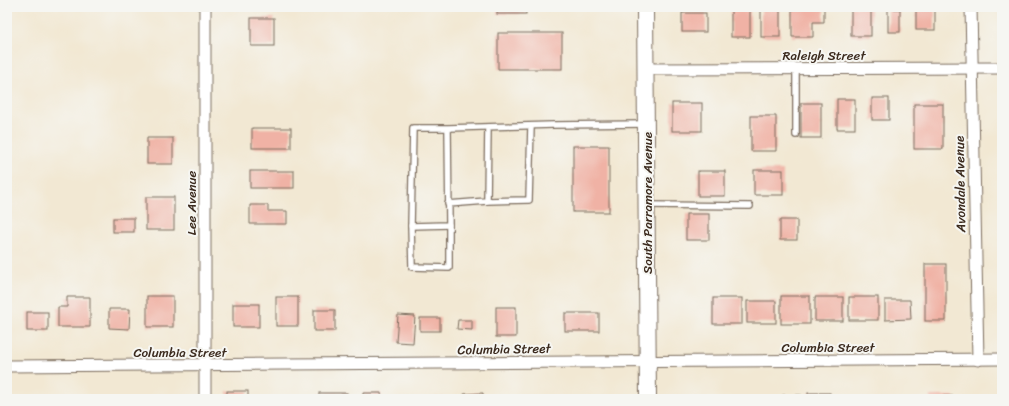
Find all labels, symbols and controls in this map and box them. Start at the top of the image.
street label: Raleigh Street [783,44,866,67]
street label: South Parramore Avenue [636,132,659,274]
street label: Avondale Avenue [948,136,972,233]
street label: Lee Avenue [180,171,203,235]
street label: Columbia Street [781,336,875,359]
street label: Columbia Street [457,337,552,361]
street label: Columbia Street [133,341,227,364]

